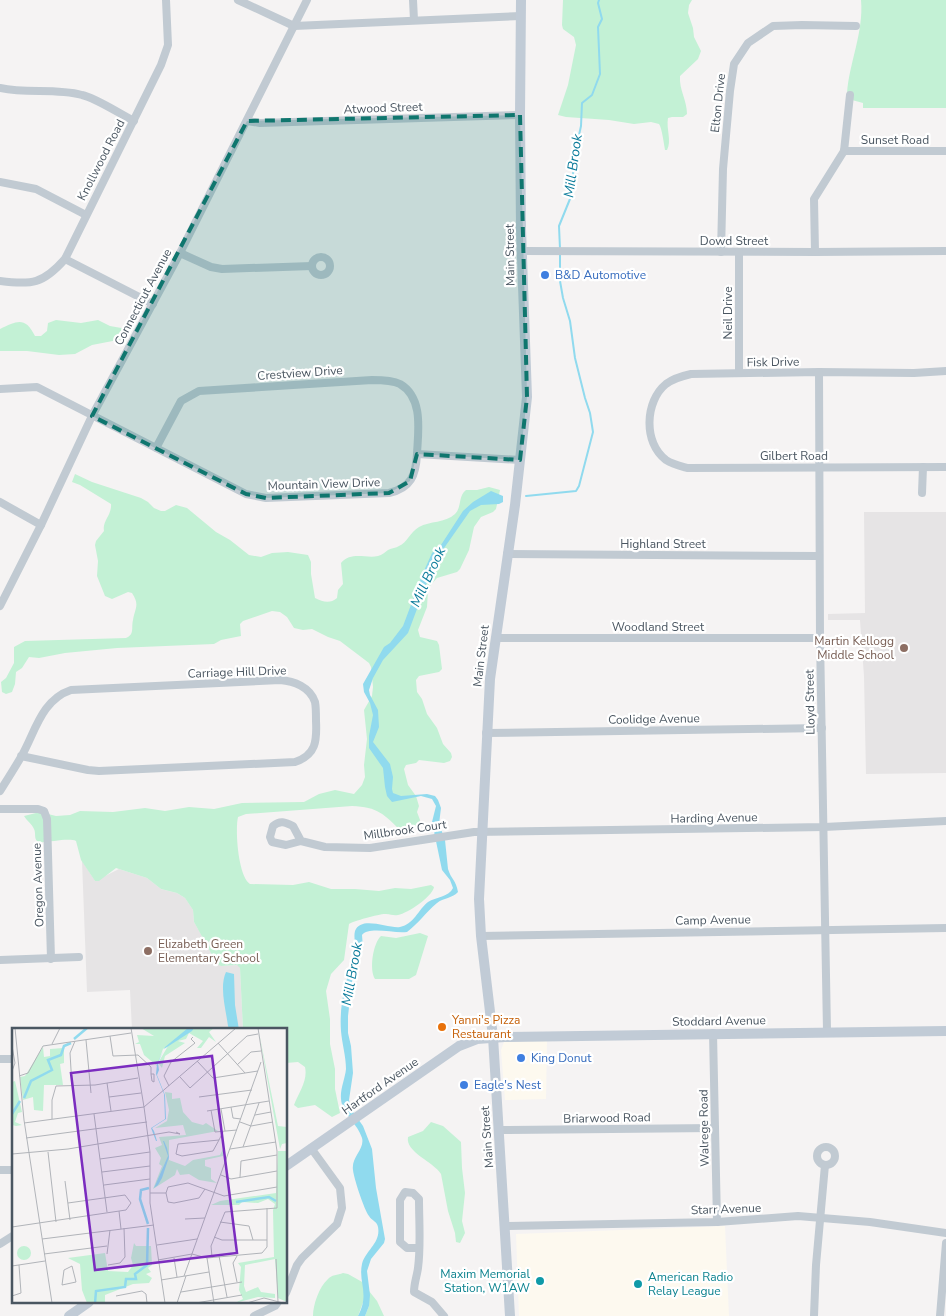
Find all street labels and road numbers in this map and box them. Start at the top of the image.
street label: Elton Drive [707,73,729,133]
street label: Atwood Street [343,99,424,117]
street label: Knollwood Road [74,117,128,203]
street label: Sunset Road [861,132,929,148]
street label: Main Street [501,223,519,286]
street label: Dowd Street [700,233,769,249]
street label: Connecticut Avenue [111,246,175,348]
street label: Neil Drive [720,286,736,340]
street label: Fisk Drive [747,354,799,370]
street label: Crestview Drive [257,362,343,384]
street label: Gilbert Road [760,448,828,464]
street label: Mountain View Drive [267,474,381,494]
street label: Highland Street [620,536,706,552]
street label: Woodland Street [612,619,705,635]
street label: Main Street [469,623,493,688]
street label: Carriage Hill Drive [187,662,287,682]
street label: Lloyd Street [801,668,819,735]
street label: Coolidge Avenue [608,710,700,728]
street label: Harding Avenue [670,809,758,827]
street label: Millbrook Court [362,816,448,844]
street label: Oregon Avenue [29,843,47,927]
street label: Camp Avenue [675,911,751,929]
street label: Stoddard Avenue [672,1012,766,1030]
street label: Hartford Avenue [339,1054,421,1118]
street label: Walrege Road [695,1089,713,1167]
street label: Main Street [477,1105,497,1169]
street label: Briarwood Road [563,1109,651,1127]
street label: Starr Avenue [691,1200,761,1218]

